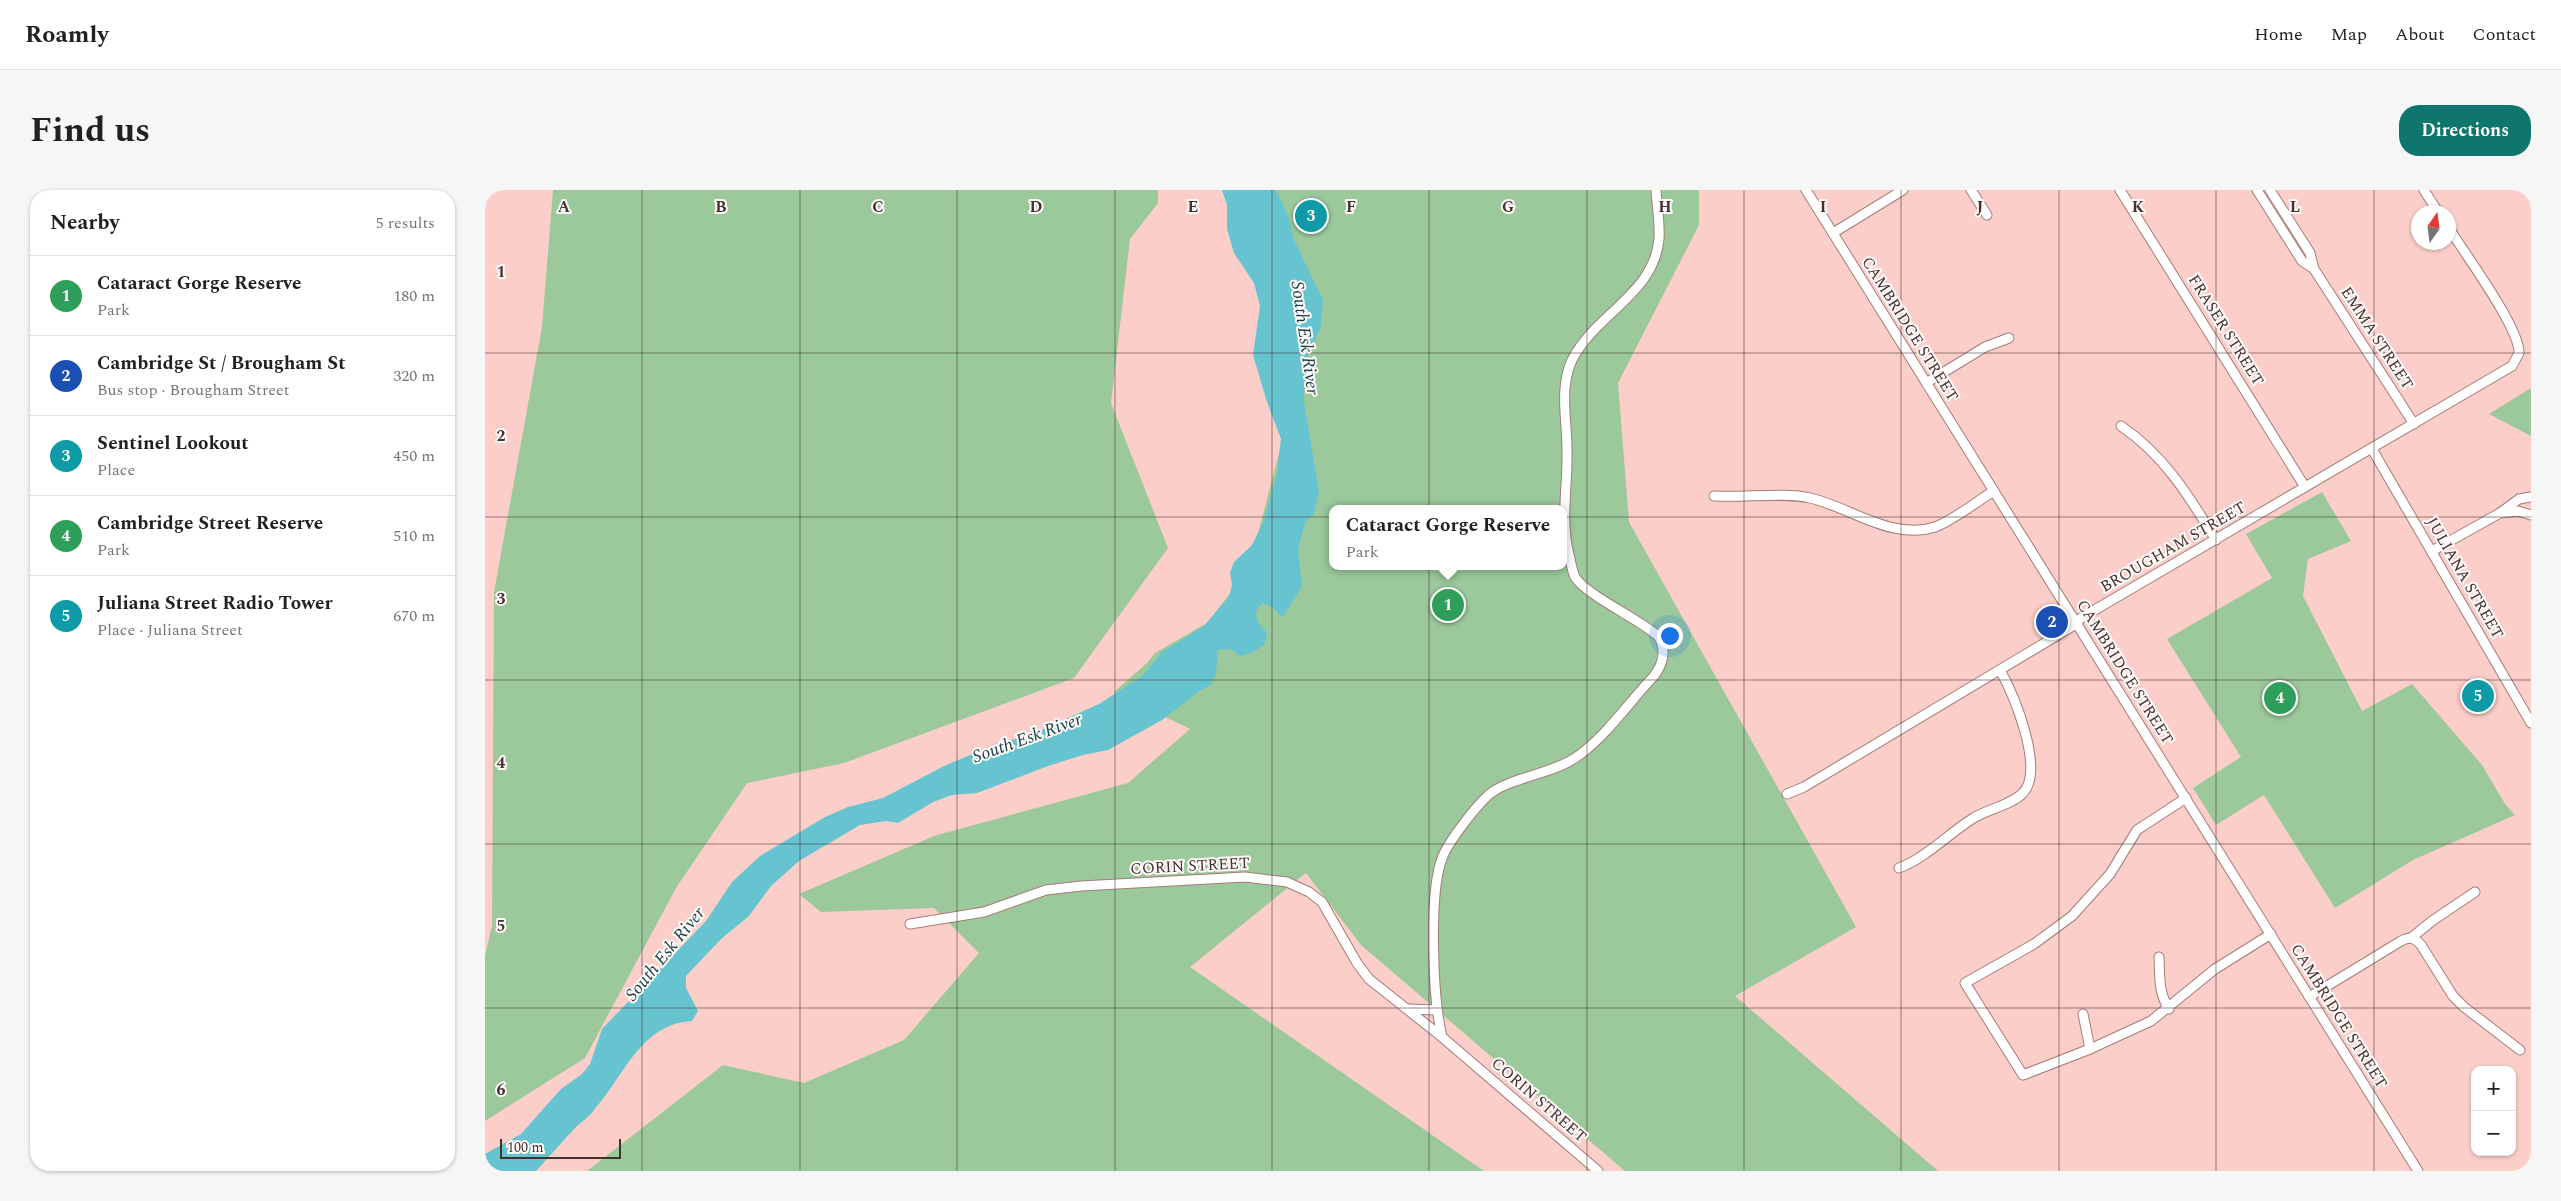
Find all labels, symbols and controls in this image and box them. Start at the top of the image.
text: Roamly [25,17,109,53]
text: Home [2254,21,2303,48]
text: Map [2331,21,2367,48]
text: About [2395,21,2445,48]
text: Contact [2473,21,2536,48]
text: Find us [30,104,150,157]
button: Directions [2399,105,2531,156]
text: A [558,195,571,219]
text: B [715,195,727,219]
text: C [872,195,884,219]
text: D [1030,195,1043,219]
text: E [1188,195,1198,219]
text: F [1346,195,1356,219]
text: G [1502,195,1514,219]
text: H [1658,195,1672,219]
text: I [1820,195,1826,219]
text: J [1977,195,1984,219]
text: K [2132,195,2145,219]
text: L [2290,195,2300,219]
pin: 3 [1295,197,1327,235]
north arrow [2411,205,2456,250]
text: Nearby [50,207,120,239]
text: 5 results [376,211,435,235]
street label: CAMBRIDGE STREET [1856,252,1964,406]
text: 1 [497,260,505,284]
text: Cataract Gorge Reserve [97,269,301,298]
street label: FRASER STREET [2182,270,2270,391]
water label: South Esk River [1284,279,1326,397]
street label: EMMA STREET [2335,282,2419,394]
text: 1 [62,284,70,308]
text: 180 m [393,284,435,308]
text: Park [97,298,130,322]
text: Cambridge St / Brougham St [97,349,345,378]
text: 2 [62,364,70,388]
text: 320 m [393,364,435,388]
text: Bus stop · Brougham Street [97,378,289,402]
text: 2 [497,424,506,448]
text: Sentinel Lookout [97,429,248,458]
text: 3 [62,444,70,468]
text: 450 m [393,444,435,468]
text: Place [97,458,135,482]
street label: BROUGHAM STREET [2096,495,2251,599]
popup [1329,505,1567,570]
text: Cambridge Street Reserve [97,509,323,538]
text: Cataract Gorge Reserve [1346,511,1550,540]
street label: JULIANA STREET [2420,513,2510,644]
text: 4 [62,524,70,548]
text: 510 m [393,524,435,548]
text: Park [97,538,130,562]
text: Park [1346,540,1379,564]
pin: 1 [1432,586,1464,624]
text: 3 [497,587,506,611]
text: Juliana Street Radio Tower [97,589,333,618]
street label: CAMBRIDGE STREET [2071,595,2179,749]
pin: 2 [2036,603,2068,641]
text: 5 [62,604,70,628]
text: 670 m [393,604,435,628]
text: Place · Juliana Street [97,618,243,642]
your location [1657,623,1683,649]
pin: 5 [2462,677,2494,715]
pin: 4 [2264,679,2296,717]
water label: South Esk River [968,705,1086,770]
text: 4 [497,751,506,775]
street label: CORIN STREET [1130,851,1251,881]
water label: South Esk River [618,900,712,1007]
text: 5 [497,914,505,938]
street label: CAMBRIDGE STREET [2285,939,2393,1093]
street label: CORIN STREET [1486,1052,1592,1148]
map controls [2471,1066,2516,1156]
button: + [2471,1066,2516,1111]
text: 6 [497,1078,506,1102]
button: − [2471,1111,2516,1156]
scale bar [500,1136,621,1159]
text: 100 m [507,1137,544,1158]

